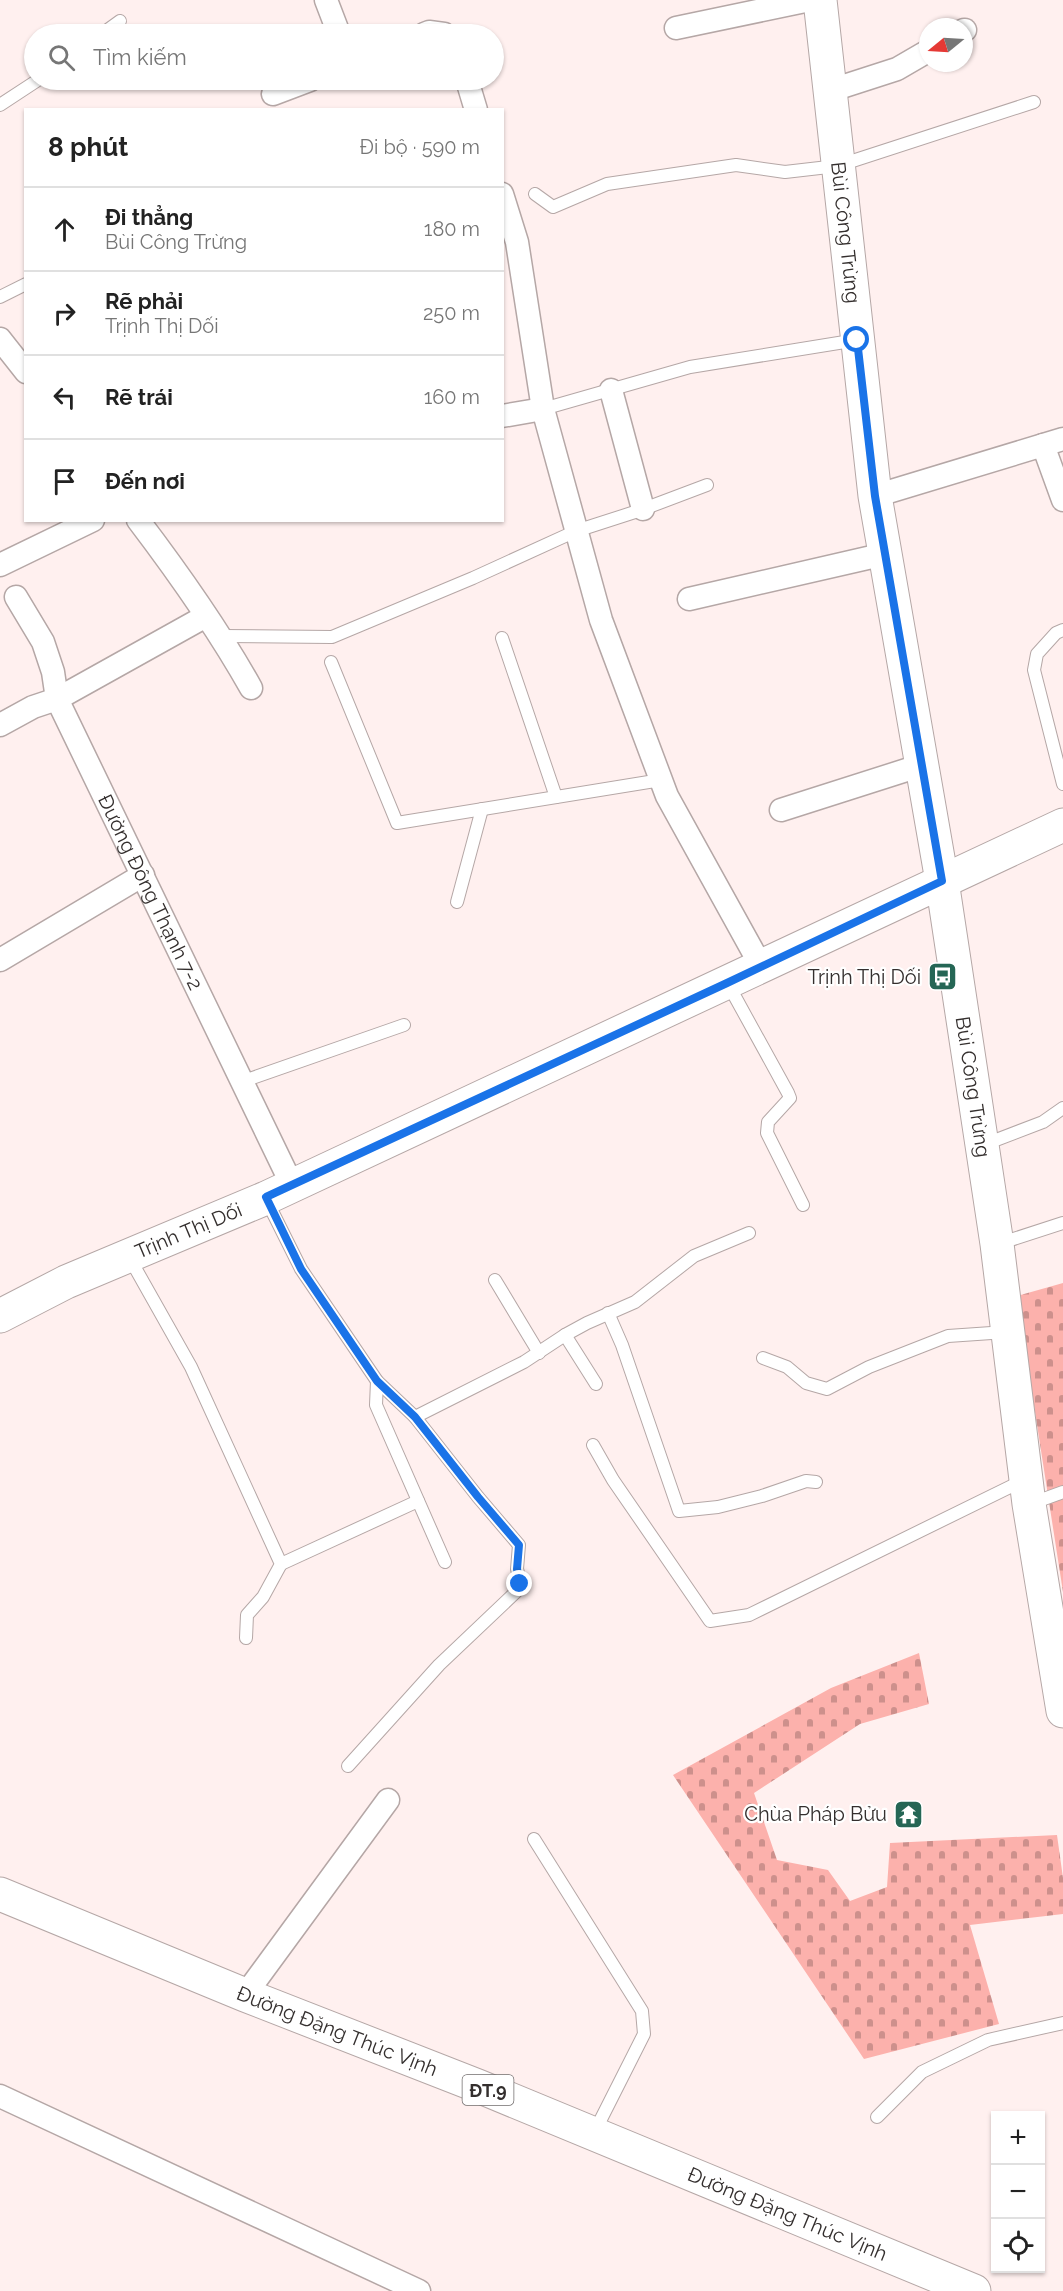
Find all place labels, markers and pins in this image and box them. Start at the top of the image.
bus stop icon: Trịnh Thị Dối [926,961,958,993]
place label: Trịnh Thị Dối [807,965,921,989]
temple icon: Chùa Pháp Bửu [892,1798,924,1830]
place label: Chùa Pháp Bửu [744,1802,887,1826]

